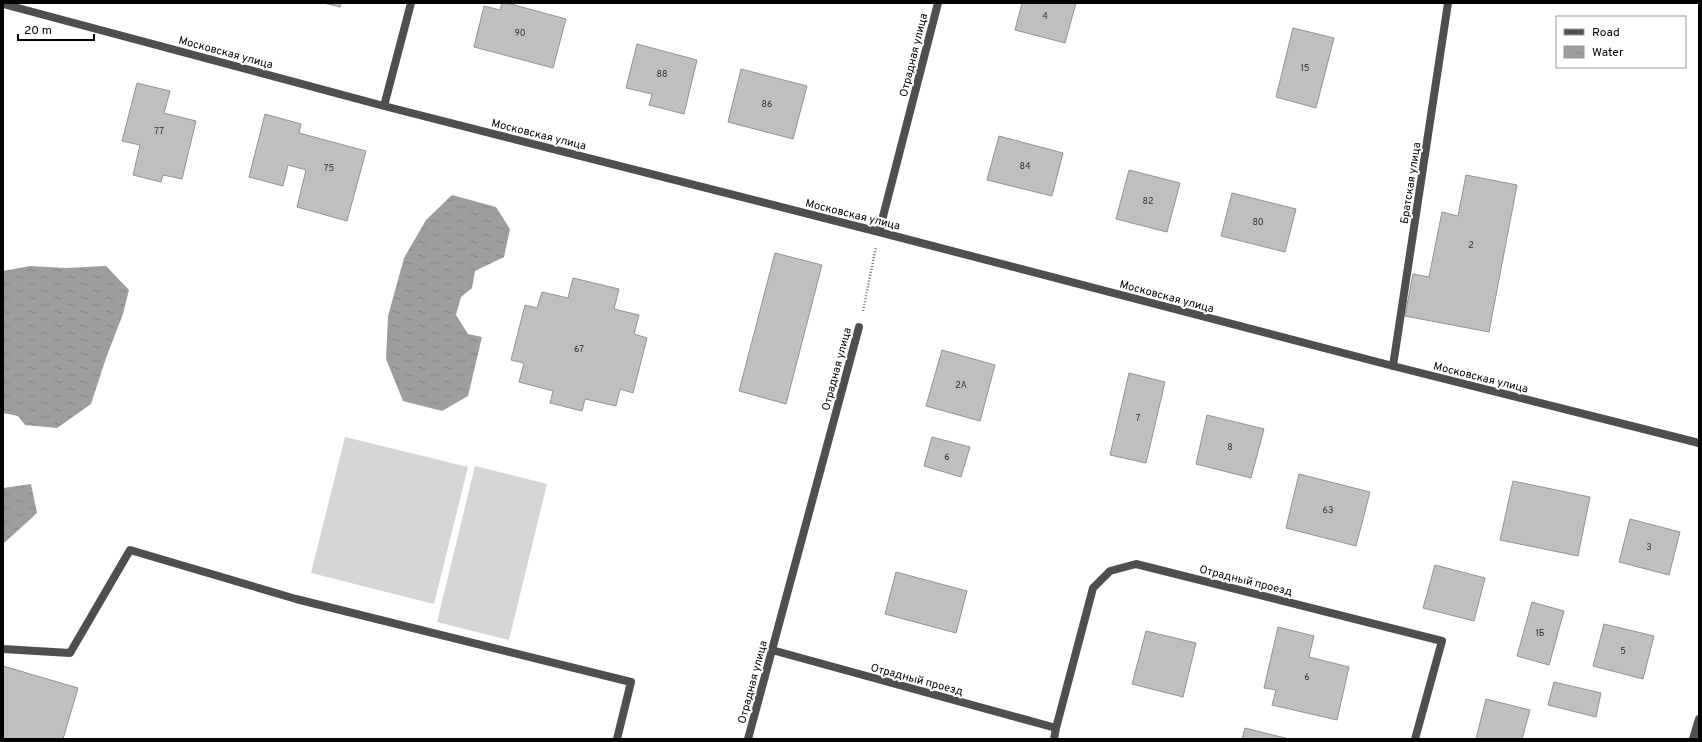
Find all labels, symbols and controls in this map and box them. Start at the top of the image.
house number: 4 [1042,11,1048,22]
street label: Отрадная улица [897,12,931,98]
scale bar [18,16,94,42]
legend [1556,16,1686,68]
text: 20 m [24,23,52,39]
text: Road [1592,25,1620,41]
house number: 90 [514,28,526,39]
street label: Московская улица [177,34,275,72]
text: Water [1592,45,1624,61]
house number: 15 [1301,63,1309,74]
house number: 88 [657,69,668,80]
house number: 86 [762,99,772,110]
street label: Московская улица [490,116,588,154]
house number: 77 [154,126,164,137]
street label: Братская улица [1398,141,1424,225]
house number: 84 [1019,161,1031,172]
house number: 75 [324,163,334,174]
street label: Московская улица [804,196,902,234]
house number: 82 [1143,196,1153,207]
house number: 80 [1252,217,1264,228]
house number: 2 [1468,240,1474,251]
street label: Московская улица [1118,278,1216,316]
street label: Отрадная улица [819,326,855,412]
house number: 67 [574,344,584,355]
street label: Московская улица [1432,359,1530,397]
house number: 2А [955,380,967,391]
house number: 7 [1136,413,1141,424]
house number: 8 [1227,442,1233,453]
house number: 6 [944,452,950,463]
house number: 63 [1323,505,1333,516]
house number: 3 [1646,542,1652,553]
street label: Отрадный проезд [1198,563,1294,599]
house number: 1Б [1535,628,1545,639]
street label: Отрадная улица [735,639,771,725]
house number: 5 [1620,646,1626,657]
street label: Отрадный проезд [869,661,965,699]
house number: 6 [1304,672,1310,683]

